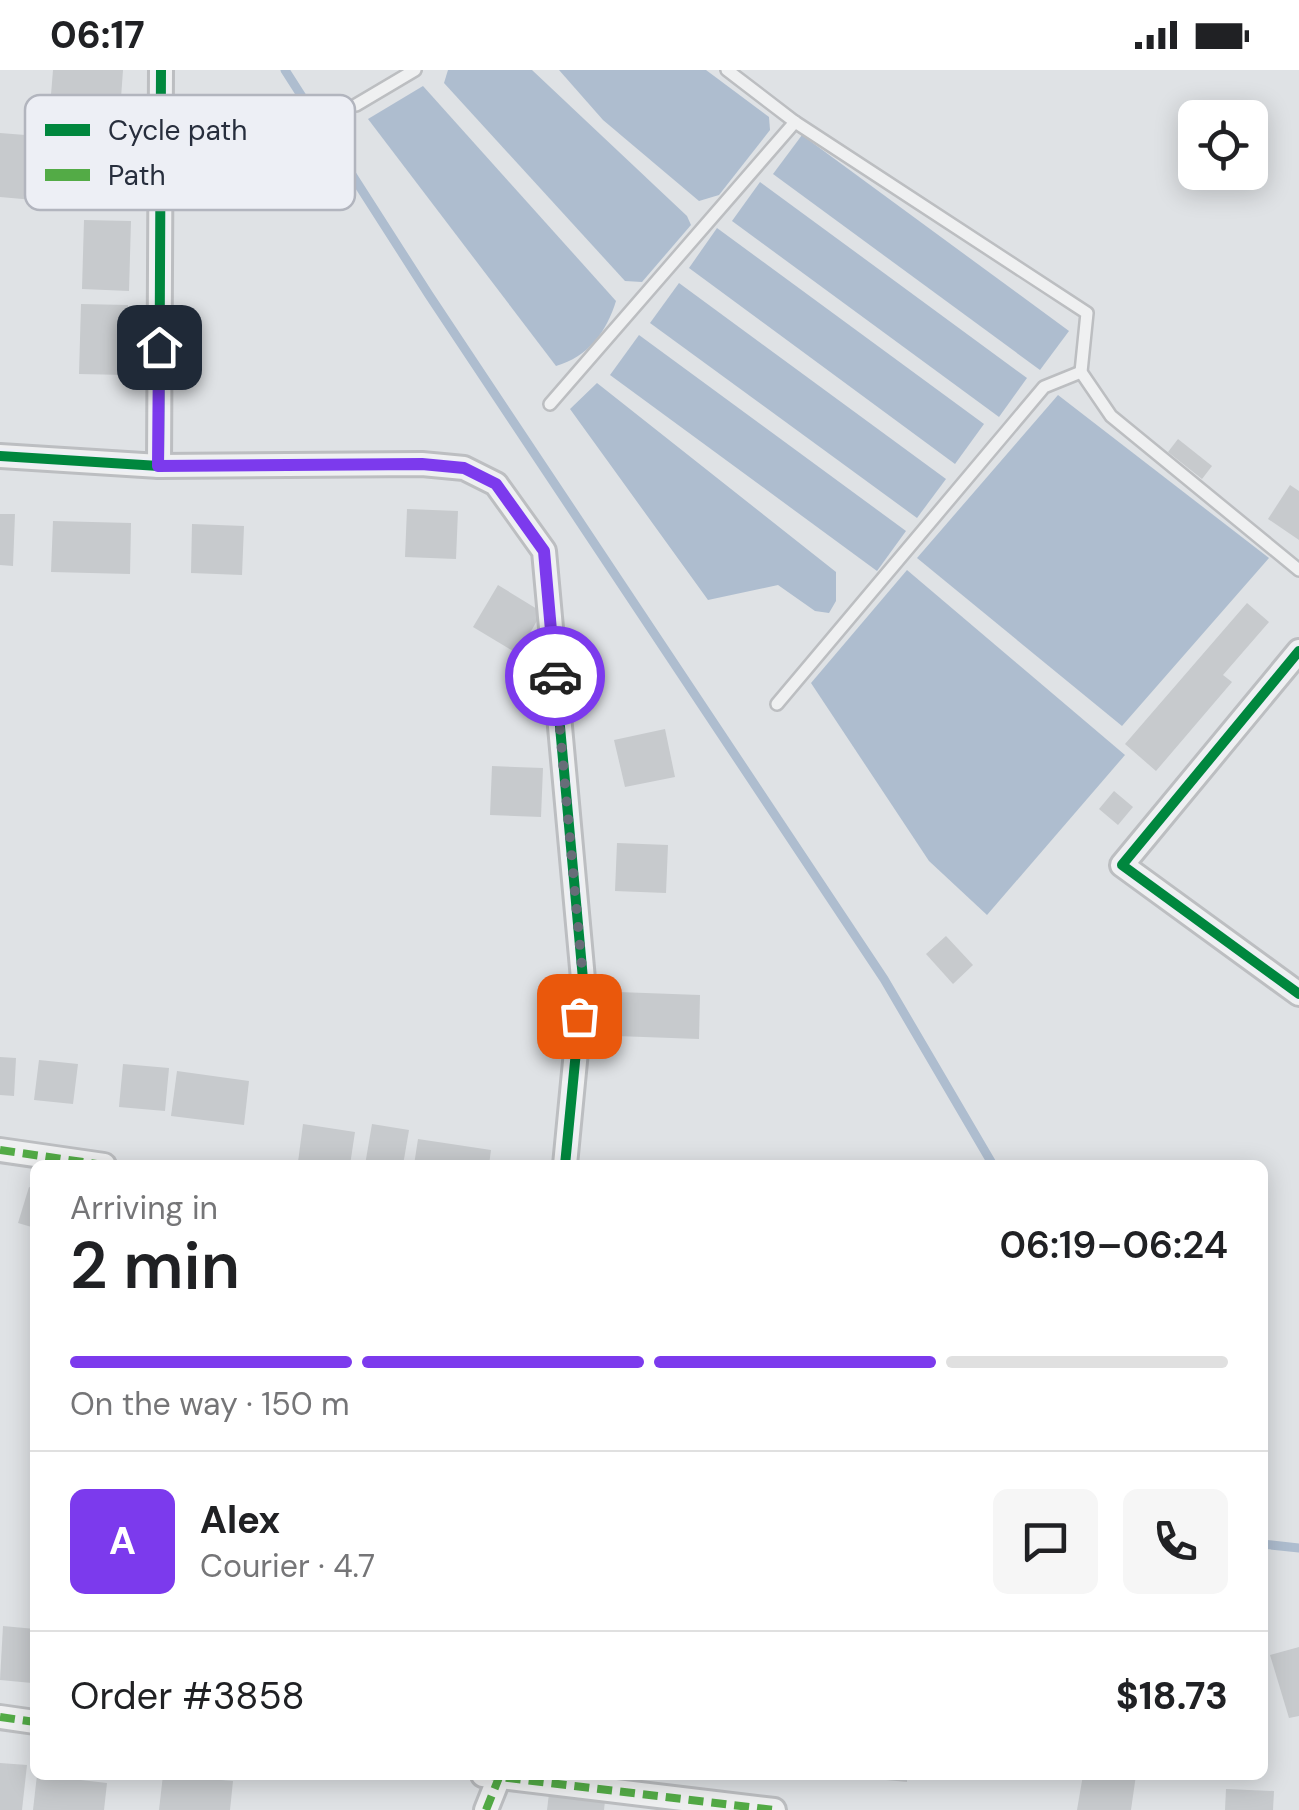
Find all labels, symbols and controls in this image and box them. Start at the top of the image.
text: 06:17 [50,10,145,60]
legend [25,95,355,210]
map controls [1178,100,1268,190]
button: locate [1178,100,1268,190]
text: Cycle path [108,112,247,149]
text: Path [108,157,166,194]
pin [117,305,202,390]
icon: home [132,320,187,375]
courier [505,626,605,726]
icon: car [528,649,583,704]
pin [537,974,622,1059]
icon: bag [552,989,607,1044]
text: Arriving in [70,1187,218,1229]
text: 06:19–06:24 [999,1220,1228,1270]
text: 2 min [70,1224,240,1308]
text: On the way · 150 m [70,1383,350,1425]
button: chat [993,1489,1098,1594]
button: phone [1123,1489,1228,1594]
text: Alex [200,1495,280,1545]
text: A [109,1516,136,1566]
text: Courier · 4.7 [200,1545,375,1587]
text: Order #3858 [70,1671,305,1721]
text: $18.73 [1116,1671,1228,1721]

